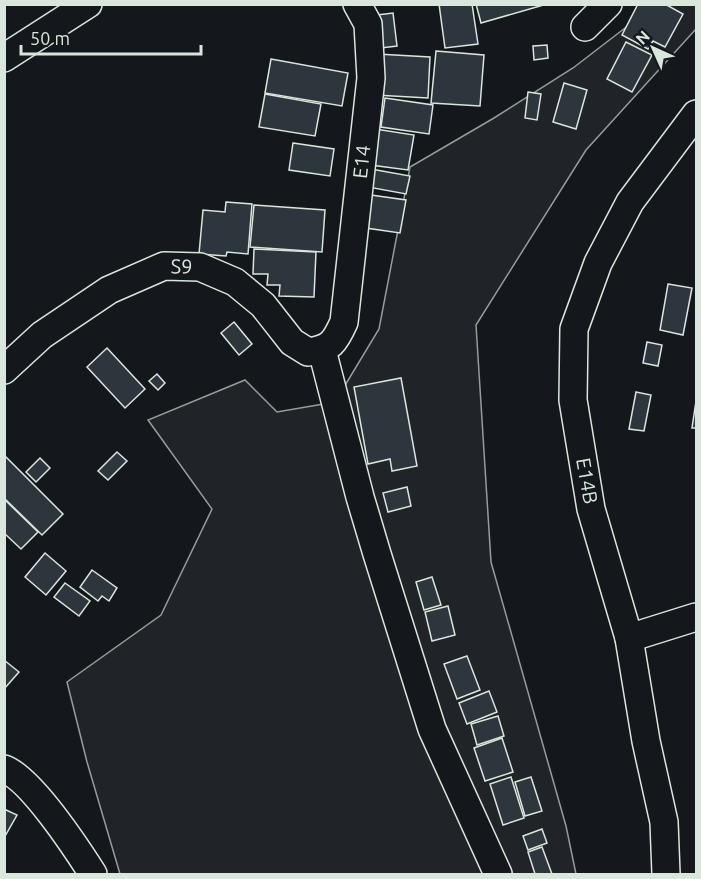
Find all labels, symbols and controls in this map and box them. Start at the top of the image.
scale bar [21,18,201,56]
north arrow [623,18,683,78]
text: N [632,27,653,48]
text: 50 m [30,28,70,48]
street label: E14 [348,144,375,180]
street label: S9 [170,254,193,278]
street label: E14B [572,456,603,506]

